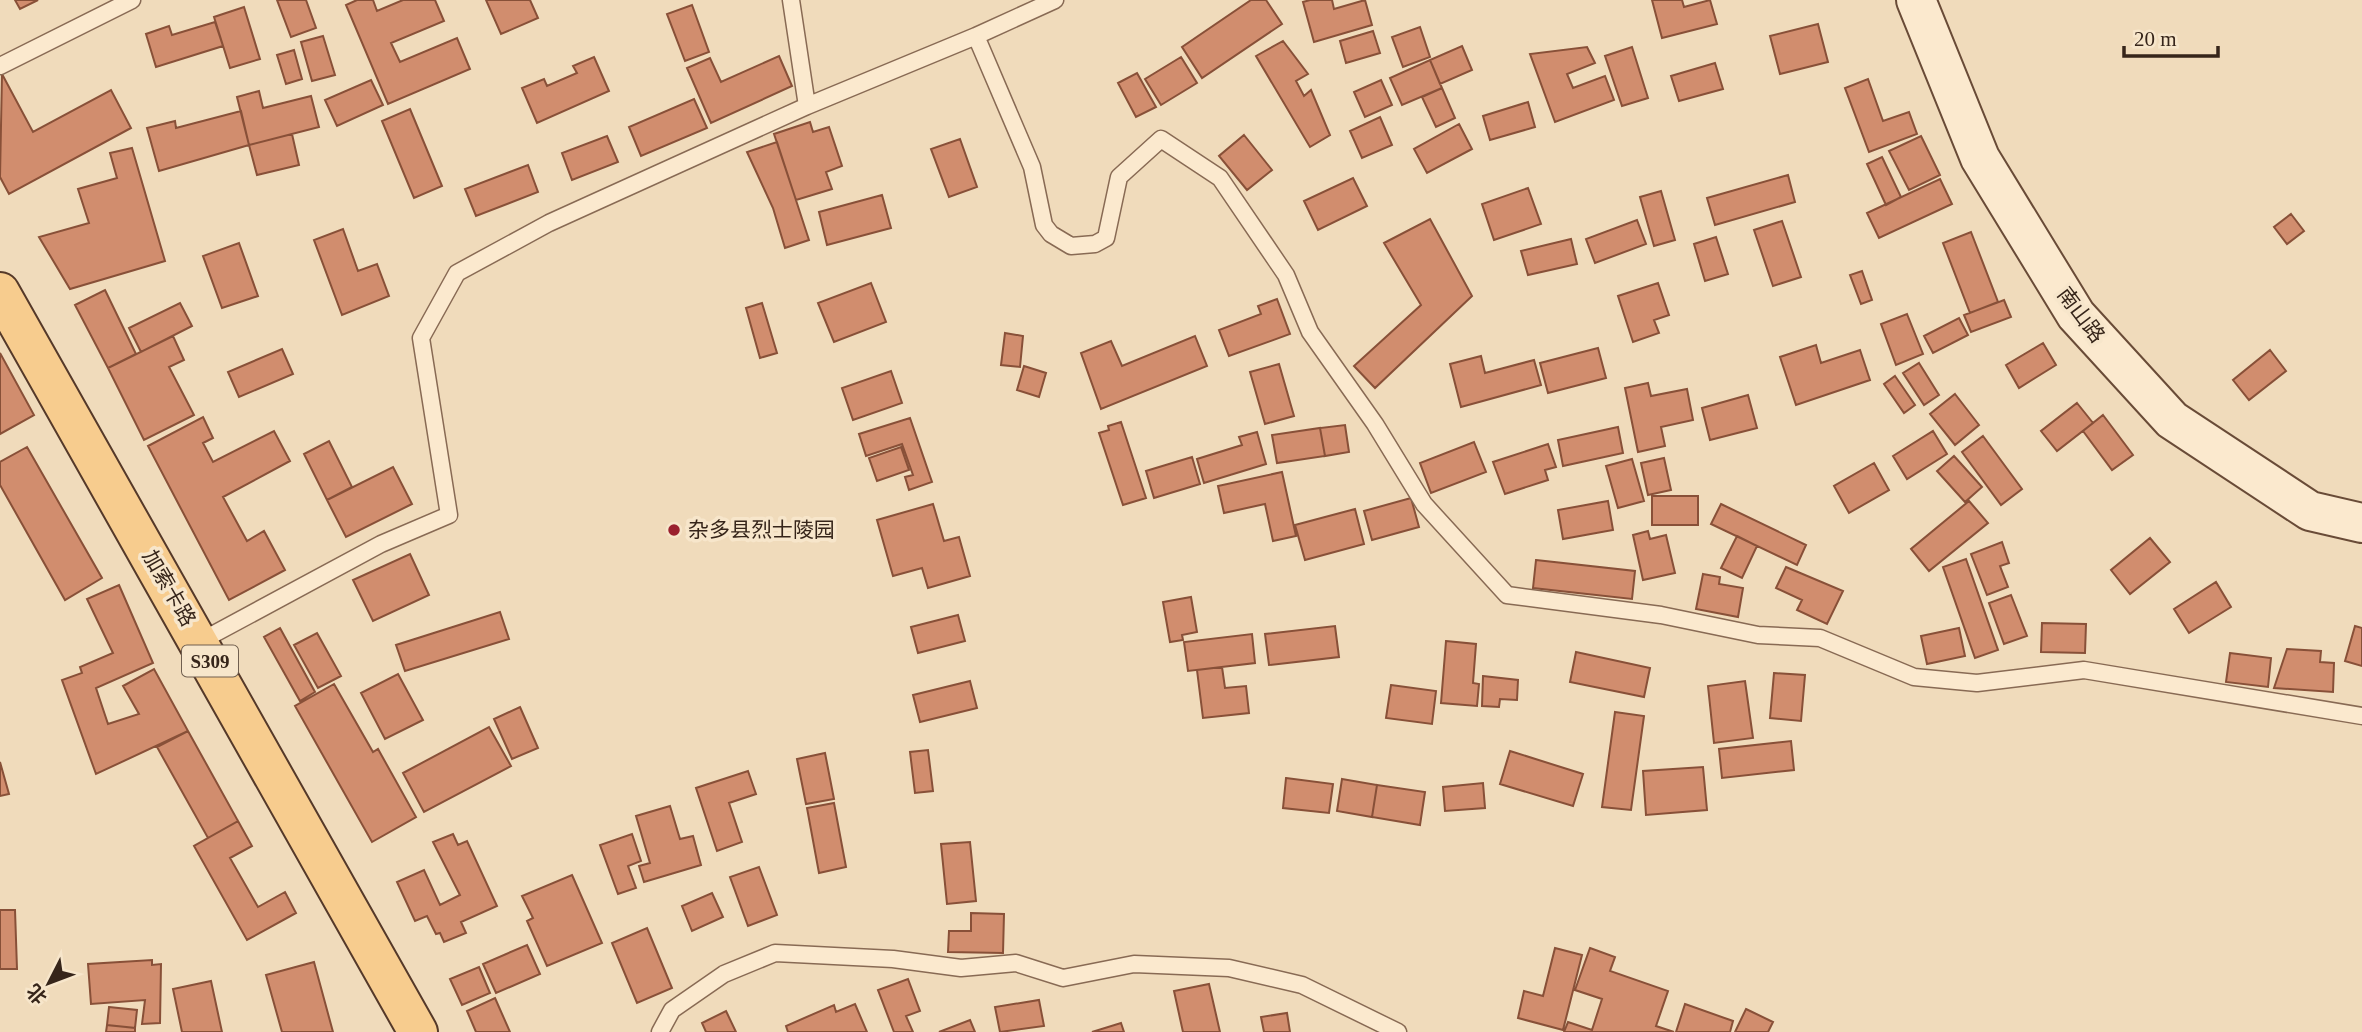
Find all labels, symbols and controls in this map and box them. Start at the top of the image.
scale bar [2124,14,2218,58]
text: 20 m [2134,27,2177,51]
street label: 南山路 [2052,283,2110,347]
place label: 杂多县烈士陵园 [688,518,835,542]
marker: 杂多县烈士陵园 [666,522,682,538]
street label: 加索卡路 [138,546,200,630]
road number: S309 [182,646,238,676]
north arrow [14,948,84,1018]
text: 北 [23,980,51,1008]

